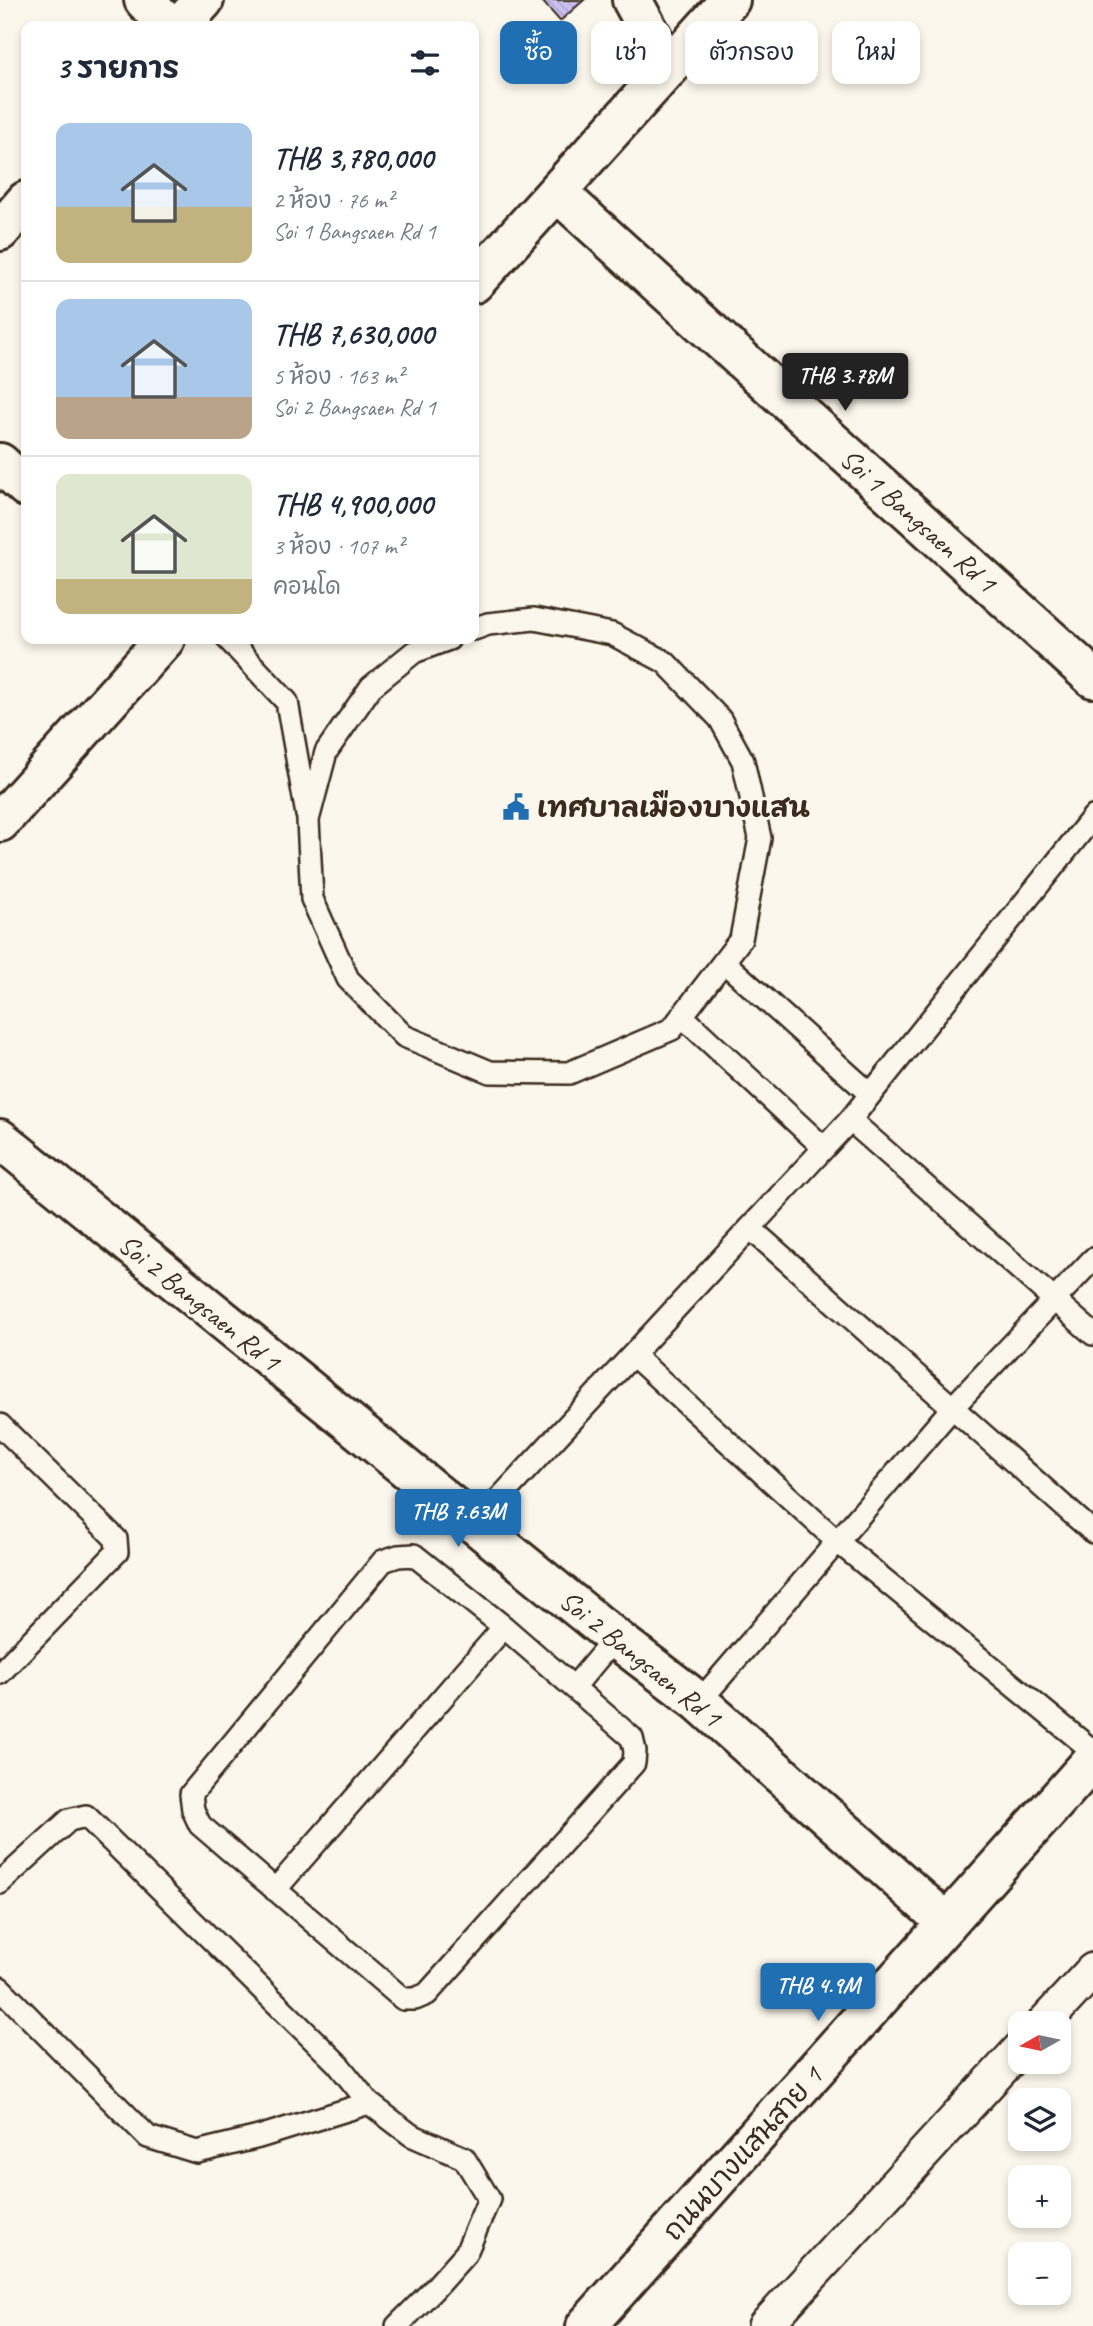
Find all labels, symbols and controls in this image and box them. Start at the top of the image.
chip: ซื้อ [500,21,577,84]
chip: เช่า [591,21,671,84]
chip: ตัวกรอง [685,21,818,84]
chip: ใหม่ [832,21,920,84]
icon: filters [406,44,444,82]
text: 3 รายการ [56,49,179,87]
text: THB 3,780,000 [273,139,433,177]
icon: home [112,151,196,235]
text: 2 ห้อง · 76 m² [273,186,393,215]
text: Soi 1 Bangsaen Rd 1 [273,217,436,246]
text: THB 7,630,000 [273,315,434,353]
icon: home [112,327,196,411]
pin: THB 3.78M [765,354,925,413]
text: THB 3.78M [798,361,892,390]
text: 5 ห้อง · 163 m² [273,362,404,391]
text: Soi 2 Bangsaen Rd 1 [273,393,436,422]
street label: Soi 1 Bangsaen Rd 1 [833,441,1005,601]
text: THB 4,900,000 [273,485,433,523]
icon: home [112,502,196,586]
text: 3 ห้อง · 107 m² [273,532,404,561]
text: คอนโด [273,572,341,601]
place label: เทศบาลเมืองบางแสน [537,790,810,825]
public building icon: เทศบาลเมืองบางแสน [501,792,531,822]
street label: Soi 2 Bangsaen Rd 1 [112,1226,289,1379]
pin: THB 7.63M [378,1490,538,1549]
text: THB 7.63M [411,1497,505,1526]
street label: Soi 2 Bangsaen Rd 1 [553,1582,730,1735]
pin: THB 4.9M [746,1964,890,2023]
text: THB 4.9M [776,1971,860,2000]
north arrow [1008,2011,1071,2074]
map controls [1008,2011,1071,2305]
street label: ถนนบางแสนสาย 1 [655,2058,831,2247]
button: layers [1008,2088,1071,2151]
button: + [1008,2165,1071,2228]
button: − [1008,2242,1071,2305]

